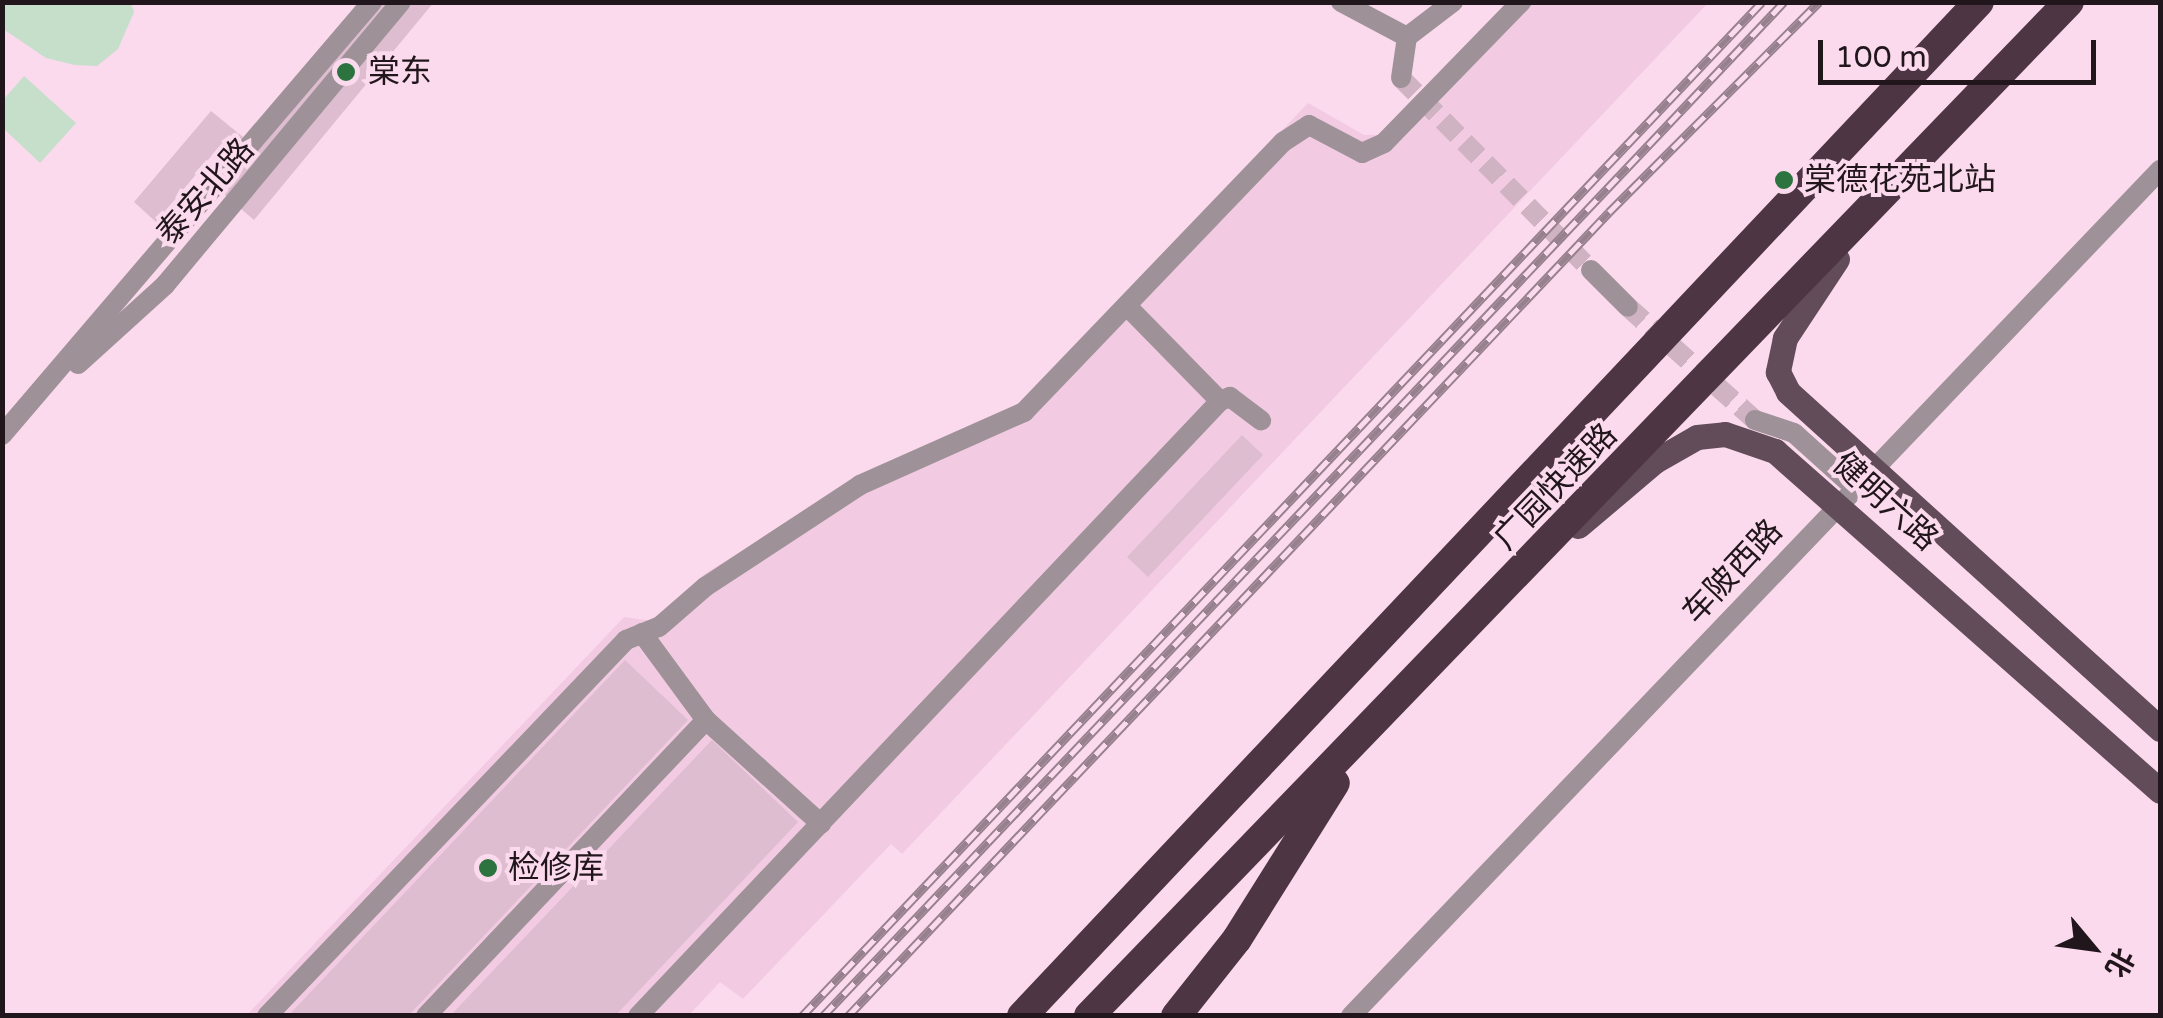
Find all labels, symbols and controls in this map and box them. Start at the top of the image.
scale bar [1823,20,2100,82]
text: 100 m [1835,39,1927,76]
place label: 棠东 [368,53,432,91]
marker: 棠东 [333,59,359,85]
street label: 泰安北路 [150,131,262,253]
place label: 棠德花苑北站 [1804,161,1996,199]
marker: 棠德花苑北站 [1773,169,1795,191]
street label: 广园快速路 [1487,416,1625,558]
street label: 健明六路 [1825,445,1945,559]
street label: 车陂西路 [1675,512,1791,632]
place label: 检修库 [508,849,604,887]
marker: 检修库 [477,857,499,879]
north arrow [2043,898,2143,998]
text: 北 [2098,942,2141,983]

